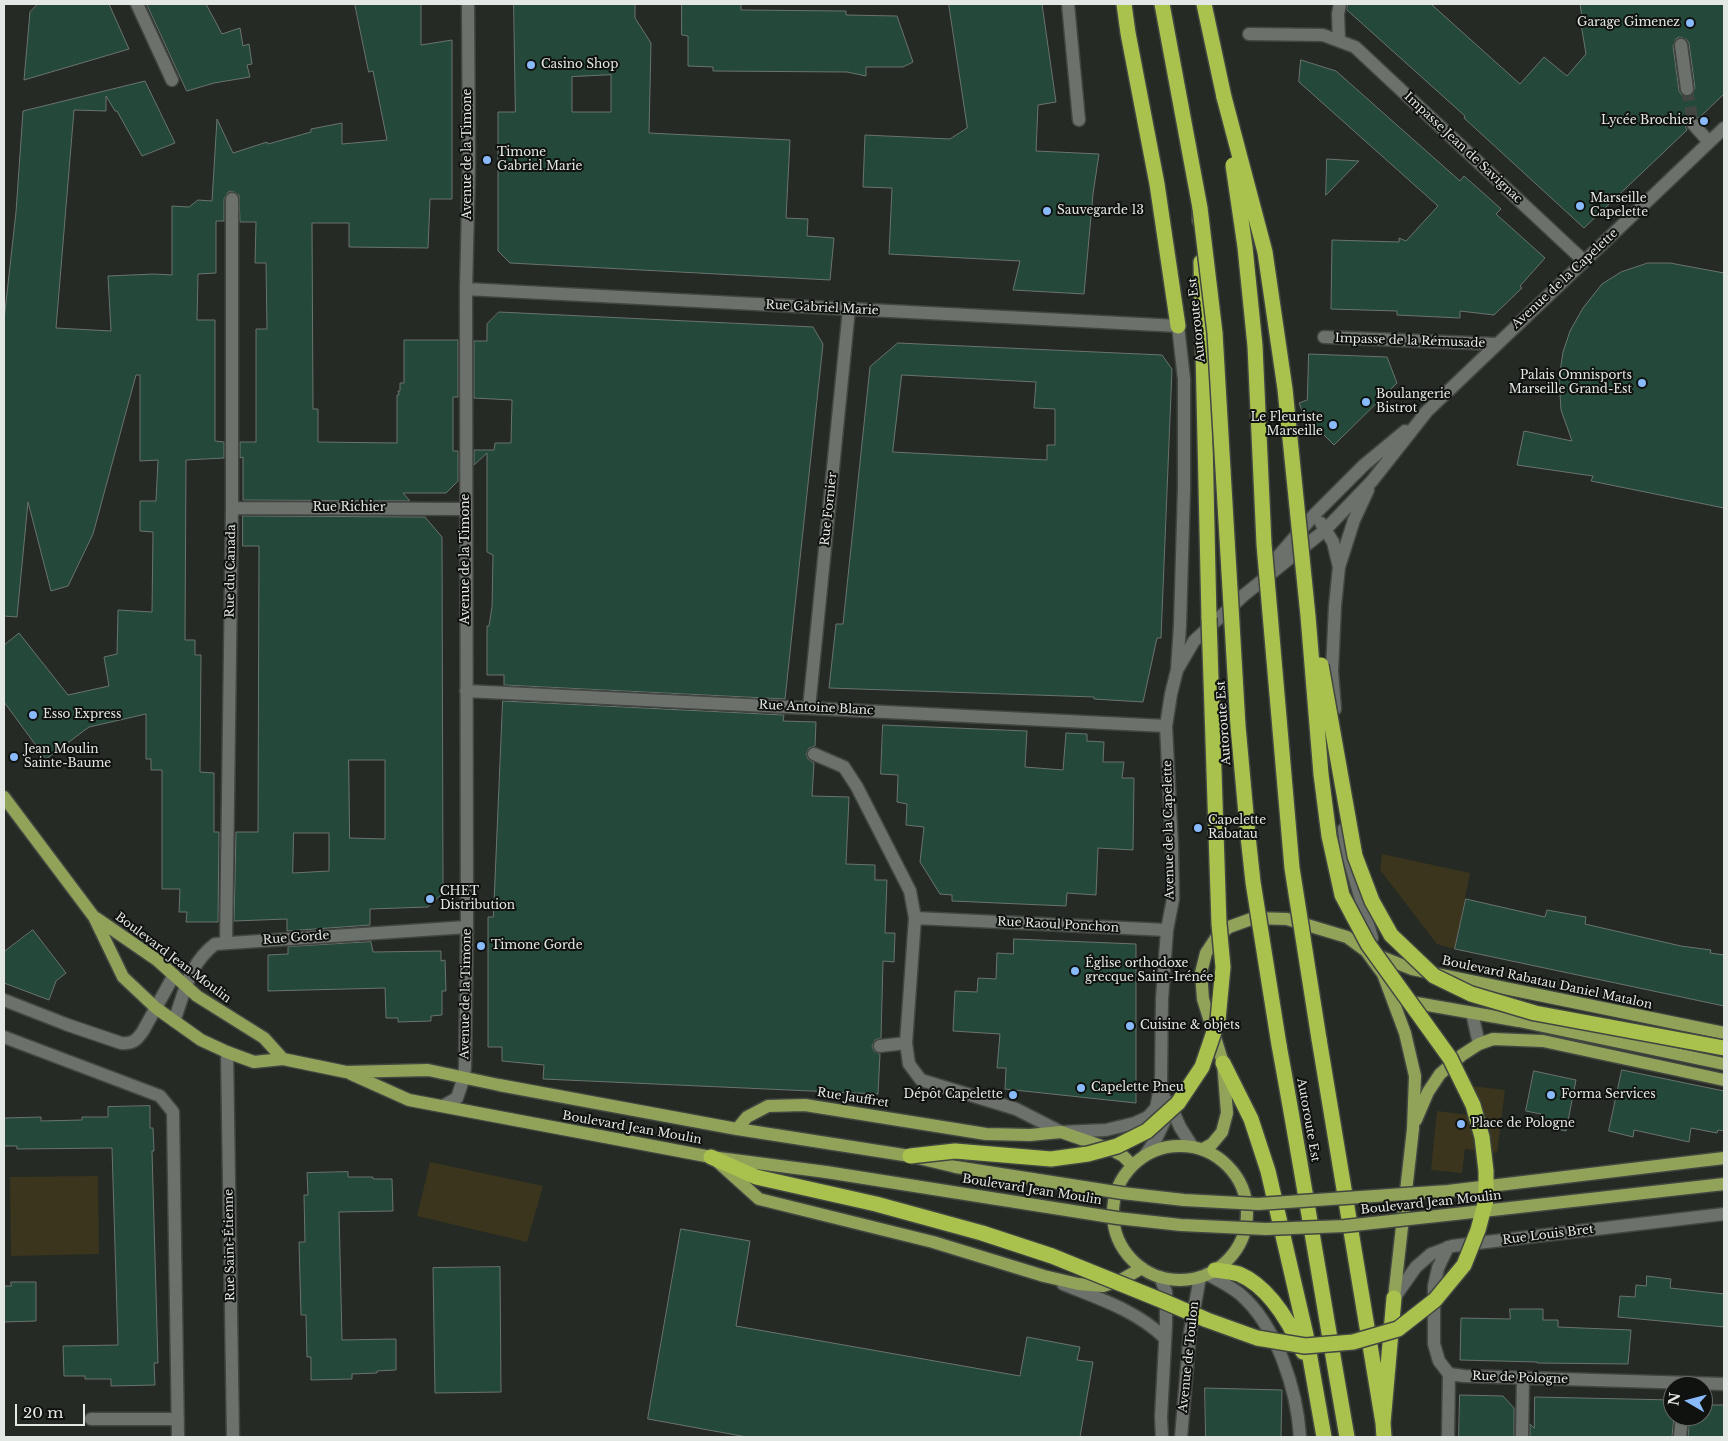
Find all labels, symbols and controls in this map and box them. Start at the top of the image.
place label: Garage Gimenez [1577,16,1680,30]
marker: Garage Gimenez [1684,17,1696,29]
place label: Casino Shop [541,58,618,72]
marker: Casino Shop [525,59,537,71]
street label: Avenue de la Timone [461,89,475,219]
street label: Impasse Jean de Savignac [1401,90,1525,206]
place label: Lycée Brochier [1601,114,1694,128]
marker: Lycée Brochier [1698,115,1710,127]
place label: Timone Gabriel Marie [497,146,582,174]
marker: Timone Gabriel Marie [481,154,493,166]
place label: Marseille Capelette [1590,192,1648,220]
marker: Marseille Capelette [1574,200,1586,212]
place label: Sauvegarde 13 [1057,204,1144,218]
marker: Sauvegarde 13 [1041,205,1053,217]
street label: Avenue de la Capelette [1509,226,1621,332]
street label: Autoroute Est [1185,277,1209,363]
street label: Rue Gabriel Marie [765,298,879,318]
street label: Impasse de la Rémusade [1335,331,1485,351]
place label: Palais Omnisports Marseille Grand-Est [1509,369,1632,397]
marker: Palais Omnisports Marseille Grand-Est [1636,377,1648,389]
place label: Boulangerie Bistrot [1376,388,1451,416]
marker: Boulangerie Bistrot [1360,396,1372,408]
place label: Le Fleuriste Marseille [1250,411,1323,439]
marker: Le Fleuriste Marseille [1327,419,1339,431]
street label: Rue Fornier [818,472,840,546]
street label: Avenue de la Timone [459,494,473,624]
street label: Rue Richier [313,501,385,515]
street label: Rue du Canada [223,524,239,618]
street label: Autoroute Est [1214,680,1234,766]
street label: Rue Antoine Blanc [758,698,874,718]
place label: Esso Express [43,708,121,722]
marker: Esso Express [27,709,39,721]
place label: Jean Moulin Sainte-Baume [24,743,111,771]
marker: Jean Moulin Sainte-Baume [8,751,20,763]
street label: Avenue de la Capelette [1161,760,1177,900]
place label: Capelette Rabatau [1208,814,1266,842]
marker: Capelette Rabatau [1192,822,1204,834]
place label: CHET Distribution [440,885,515,913]
marker: CHET Distribution [424,893,436,905]
street label: Boulevard Jean Moulin [112,910,234,1006]
street label: Rue Raoul Ponchon [997,915,1119,935]
street label: Rue Gorde [262,928,330,948]
street label: Avenue de la Timone [458,928,474,1060]
place label: Timone Gorde [491,939,583,953]
marker: Timone Gorde [475,940,487,952]
street label: Boulevard Rabatau Daniel Matalon [1441,954,1653,1012]
place label: Église orthodoxe grecque Saint-Irénée [1085,957,1213,985]
marker: Église orthodoxe grecque Saint-Irénée [1069,965,1081,977]
place label: Cuisine & objets [1140,1019,1240,1033]
marker: Cuisine & objets [1124,1020,1136,1032]
street label: Autoroute Est [1294,1077,1322,1163]
place label: Capelette Pneu [1091,1081,1184,1095]
marker: Capelette Pneu [1075,1082,1087,1094]
street label: Rue Jauffret [816,1085,890,1111]
place label: Dépôt Capelette [904,1088,1003,1102]
place label: Forma Services [1561,1088,1656,1102]
marker: Dépôt Capelette [1007,1089,1019,1101]
marker: Forma Services [1545,1089,1557,1101]
street label: Boulevard Jean Moulin [561,1109,703,1147]
place label: Place de Pologne [1471,1117,1575,1131]
marker: Place de Pologne [1455,1118,1467,1130]
street label: Boulevard Jean Moulin [961,1172,1103,1208]
street label: Boulevard Jean Moulin [1360,1188,1502,1218]
street label: Rue Saint-Étienne [222,1189,238,1301]
street label: Rue Louis Bret [1502,1222,1594,1248]
street label: Avenue de Toulon [1176,1301,1202,1413]
street label: Rue de Pologne [1472,1369,1568,1387]
north arrow [1663,1376,1713,1426]
text: N [1664,1391,1684,1407]
scale bar [18,1394,88,1426]
text: 20 m [23,1403,63,1422]

